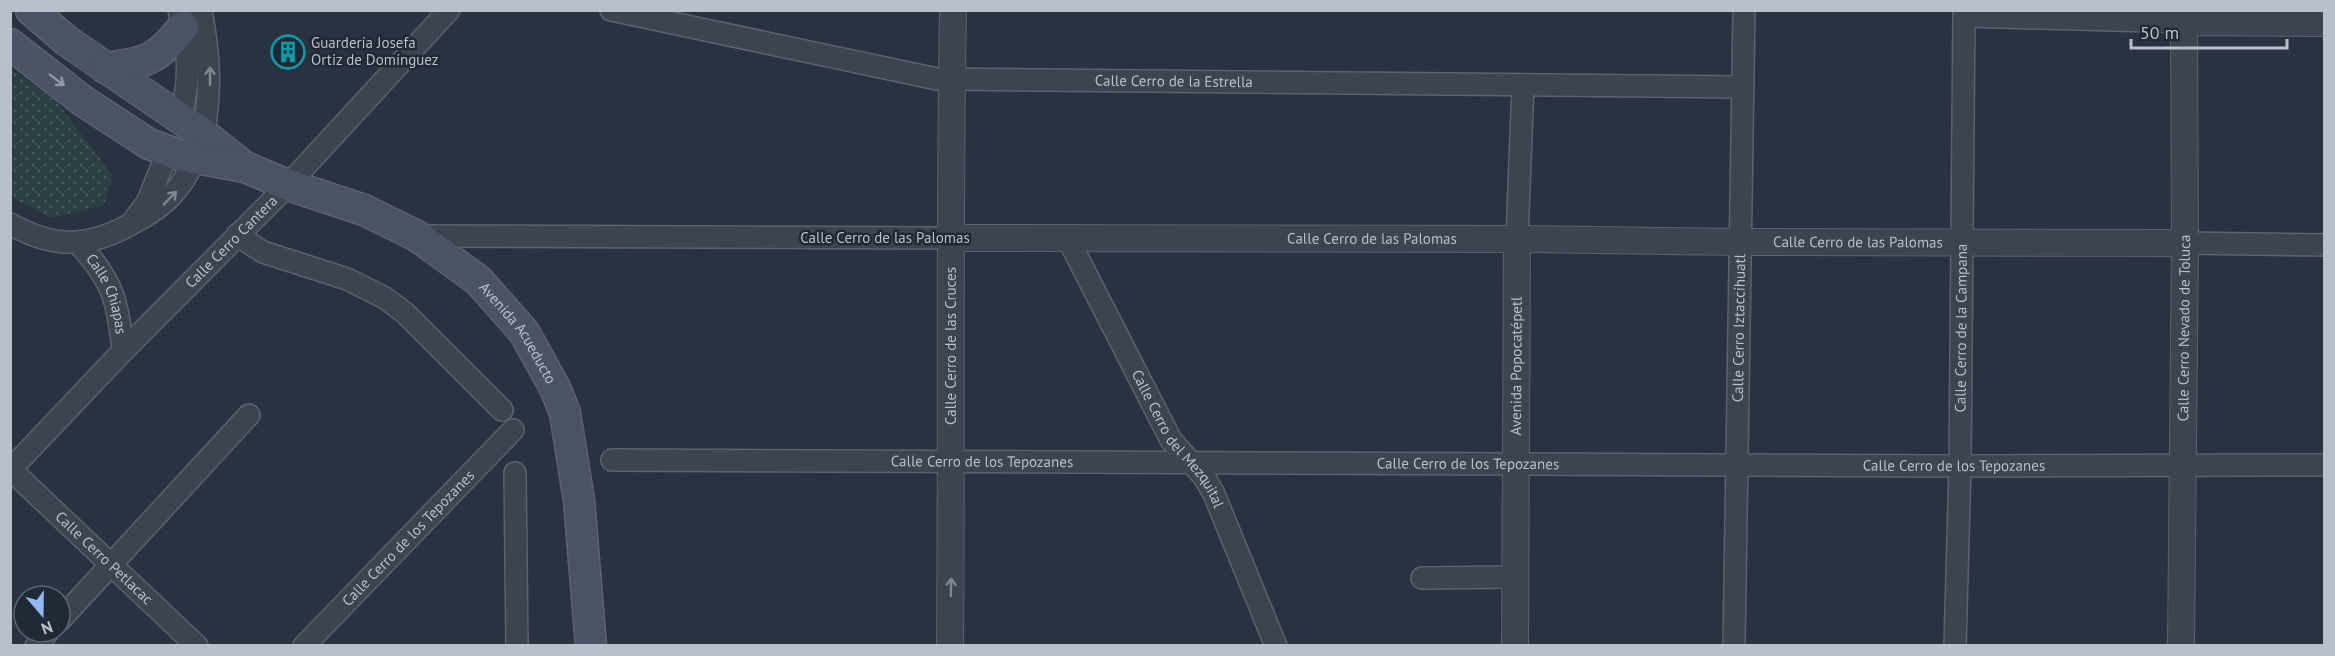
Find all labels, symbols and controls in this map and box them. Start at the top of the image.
scale bar [2131,12,2287,50]
text: 50 m [2140,21,2179,44]
place label: Guardería Josefa Ortiz de Domínguez [311,33,438,69]
building icon: Guardería Josefa Ortiz de Domínguez [270,34,306,70]
one-way arrow [204,66,216,86]
street label: Calle Cerro de la Estrella [1095,71,1253,91]
one-way arrow [48,74,64,87]
one-way arrow [162,191,177,206]
street label: Calle Cerro Cantera [181,191,281,292]
street label: Calle Cerro de las Palomas [800,228,970,247]
street label: Calle Cerro de las Palomas [1287,229,1457,248]
street label: Calle Cerro de las Palomas [1773,232,1943,251]
street label: Calle Cerro Nevado de Toluca [2173,235,2194,421]
street label: Calle Cerro de la Campana [1950,244,1971,413]
street label: Calle Chiapas [82,250,131,335]
street label: Calle Cerro Iztaccíhuatl [1728,253,1749,402]
street label: Calle Cerro de las Cruces [941,267,960,425]
street label: Avenida Acueducto [475,278,561,387]
street label: Avenida Popocatépetl [1506,296,1526,435]
street label: Calle Cerro del Mezquital [1128,366,1229,511]
street label: Calle Cerro de los Tepozanes [891,451,1073,471]
street label: Calle Cerro de los Tepozanes [1377,453,1559,473]
street label: Calle Cerro de los Tepozanes [1863,456,2045,475]
street label: Calle Cerro de los Tepozanes [338,466,478,610]
street label: Calle Cerro Petlacac [51,507,157,609]
one-way arrow [945,578,956,598]
north arrow [12,584,72,644]
text: N [39,617,55,639]

